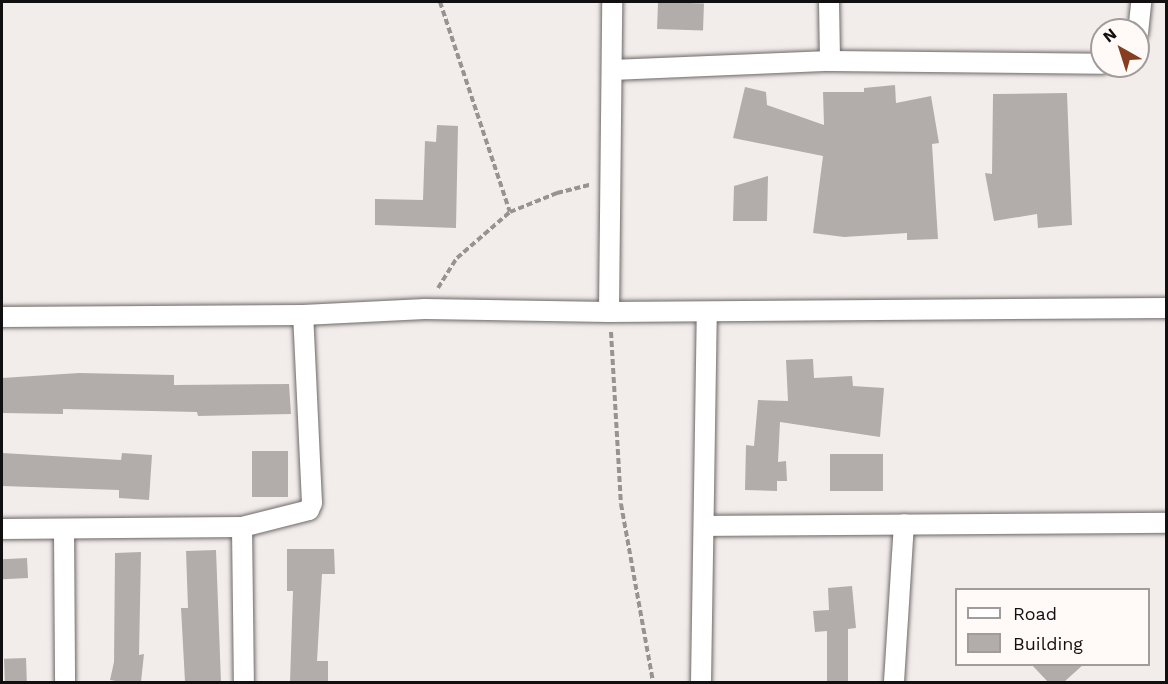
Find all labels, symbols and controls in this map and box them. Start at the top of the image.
north arrow [1090,18,1150,78]
text: N [1099,24,1120,46]
legend [955,588,1150,666]
text: Road [1013,603,1057,624]
text: Building [1013,633,1083,654]

